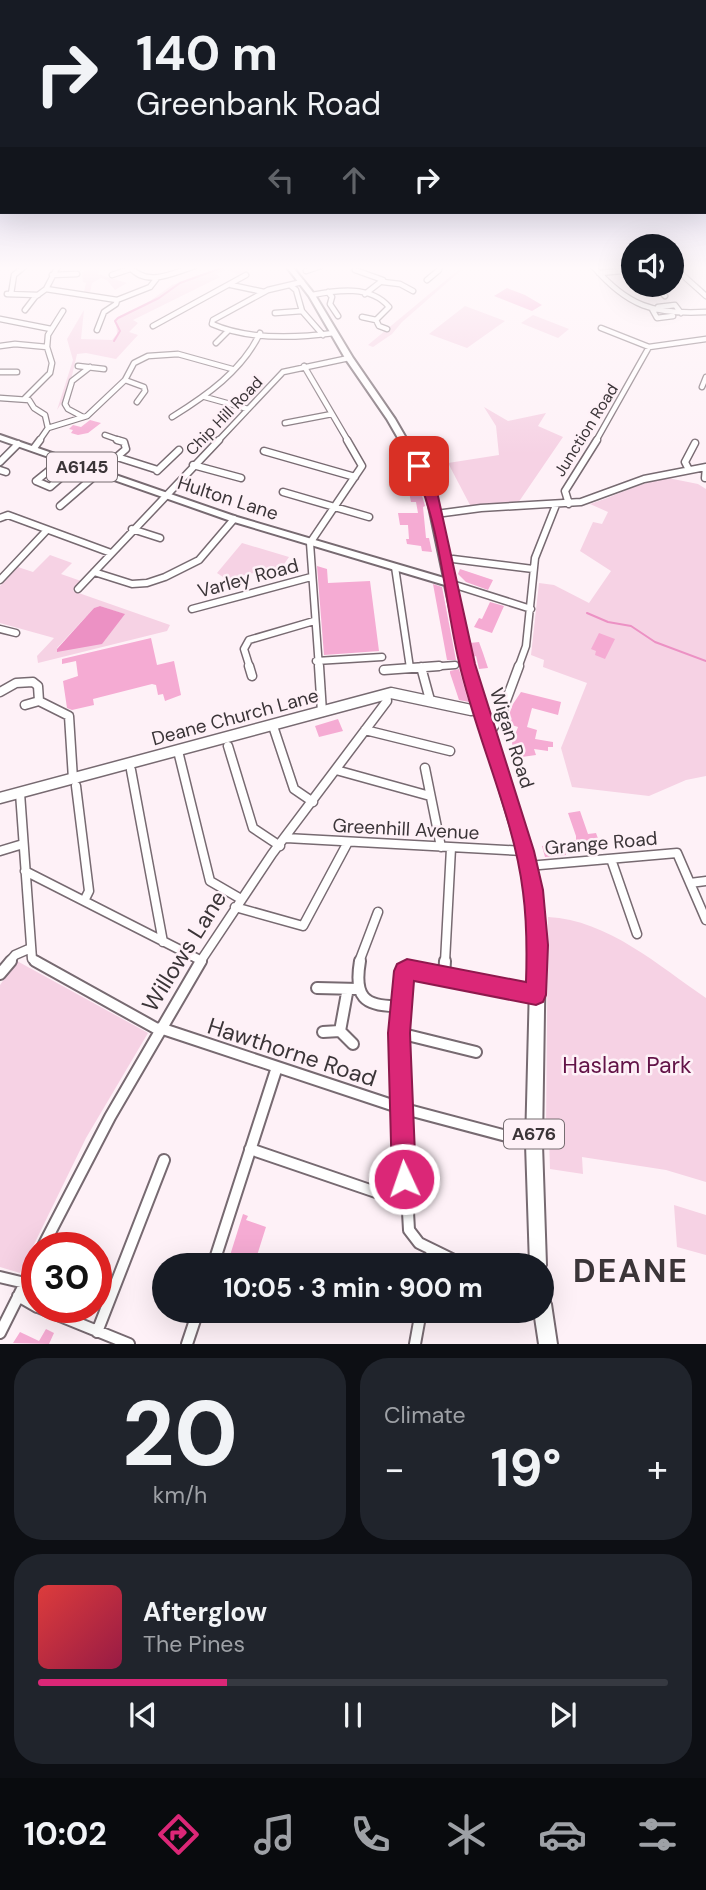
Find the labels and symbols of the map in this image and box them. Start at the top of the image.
street label: Chip Hill Road [181,372,267,460]
street label: Junction Road [549,380,623,480]
pin [389,436,449,496]
road number: A6145 [47,452,117,481]
street label: Hulton Lane [174,470,282,526]
street label: Varley Road [195,553,301,603]
street label: Deane Church Lane [149,683,321,751]
street label: Wigan Road [484,685,540,791]
street label: Greenhill Avenue [332,813,480,845]
street label: Grange Road [544,826,658,860]
street label: Willows Lane [135,885,233,1017]
street label: Hawthorne Road [204,1011,380,1093]
park label: Haslam Park [562,1050,692,1080]
road number: A676 [504,1120,564,1148]
position arrow [367,1142,441,1216]
speed limit sign: 30 [21,1232,112,1323]
district label: DEANE [573,1250,689,1292]

